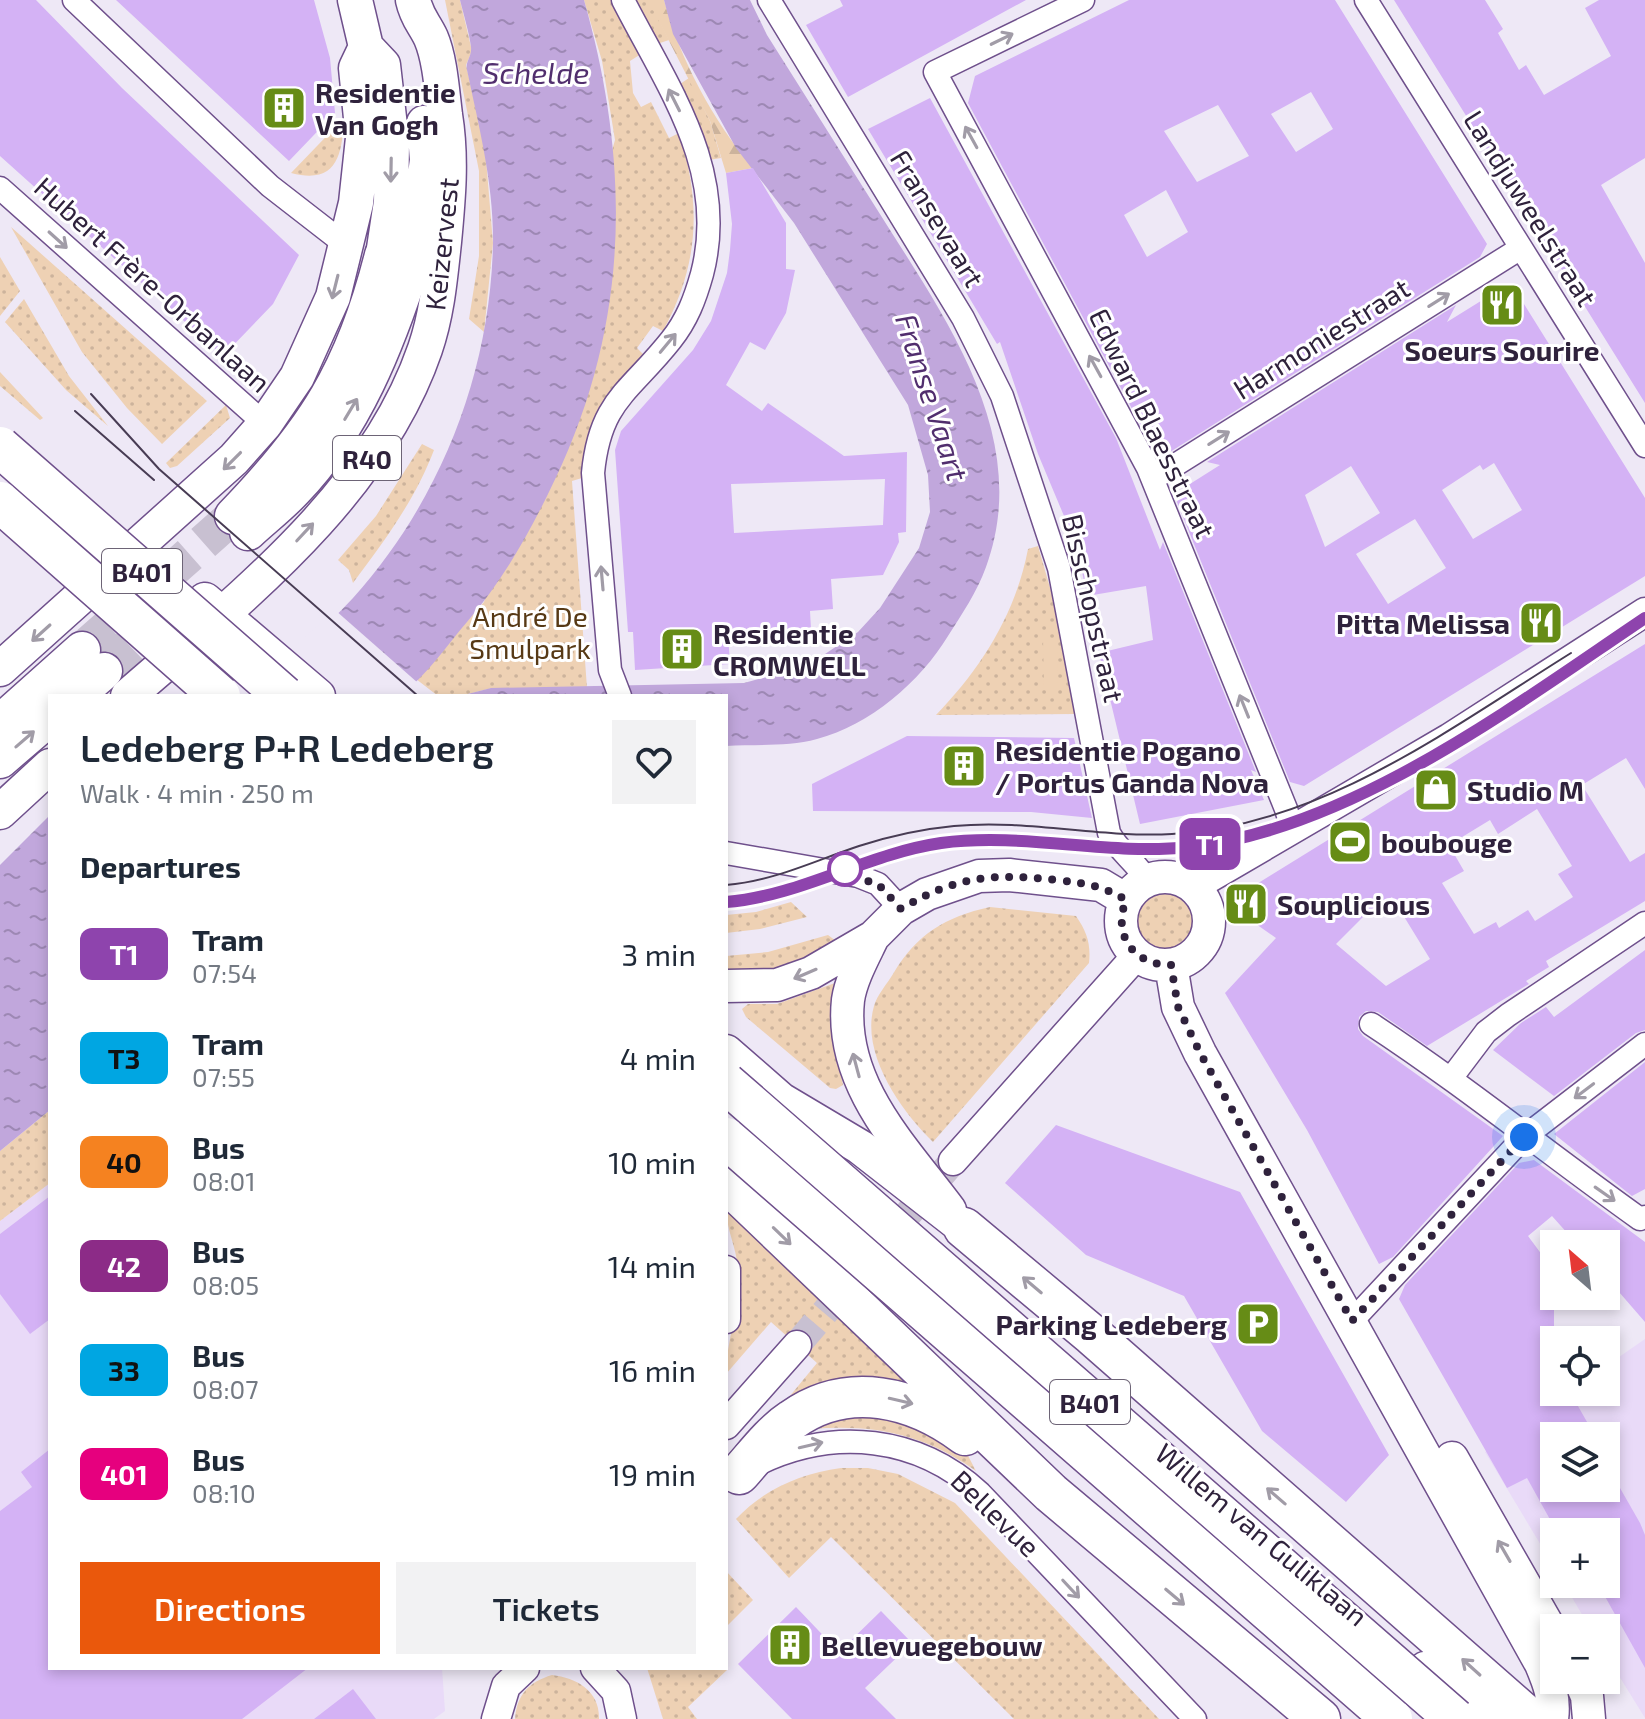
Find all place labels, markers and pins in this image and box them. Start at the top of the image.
place label: Residentie Van Gogh [315,75,456,141]
building icon: Residentie Van Gogh [260,84,308,132]
restaurant icon: Soeurs Sourire [1478,281,1526,329]
place label: Soeurs Sourire [1405,333,1599,367]
restaurant icon: Pitta Melissa [1517,599,1565,647]
place label: Pitta Melissa [1336,606,1510,640]
place label: Residentie CROMWELL [713,616,866,682]
building icon: Residentie CROMWELL [658,625,706,673]
place label: Residentie Pogano / Portus Ganda Nova [995,733,1269,799]
building icon: Residentie Pogano / Portus Ganda Nova [940,742,988,790]
shop icon: Studio M [1412,766,1460,814]
place label: Studio M [1467,773,1584,807]
sports icon: boubouge [1326,818,1374,866]
place label: boubouge [1381,825,1512,859]
unlabelled marker [828,852,862,886]
restaurant icon: Souplicious [1222,880,1270,928]
place label: Souplicious [1277,887,1430,921]
parking icon: Parking Ledeberg [1234,1300,1282,1348]
place label: Parking Ledeberg [996,1307,1227,1341]
building icon: Bellevuegebouw [766,1621,814,1669]
place label: Bellevuegebouw [821,1628,1043,1662]

